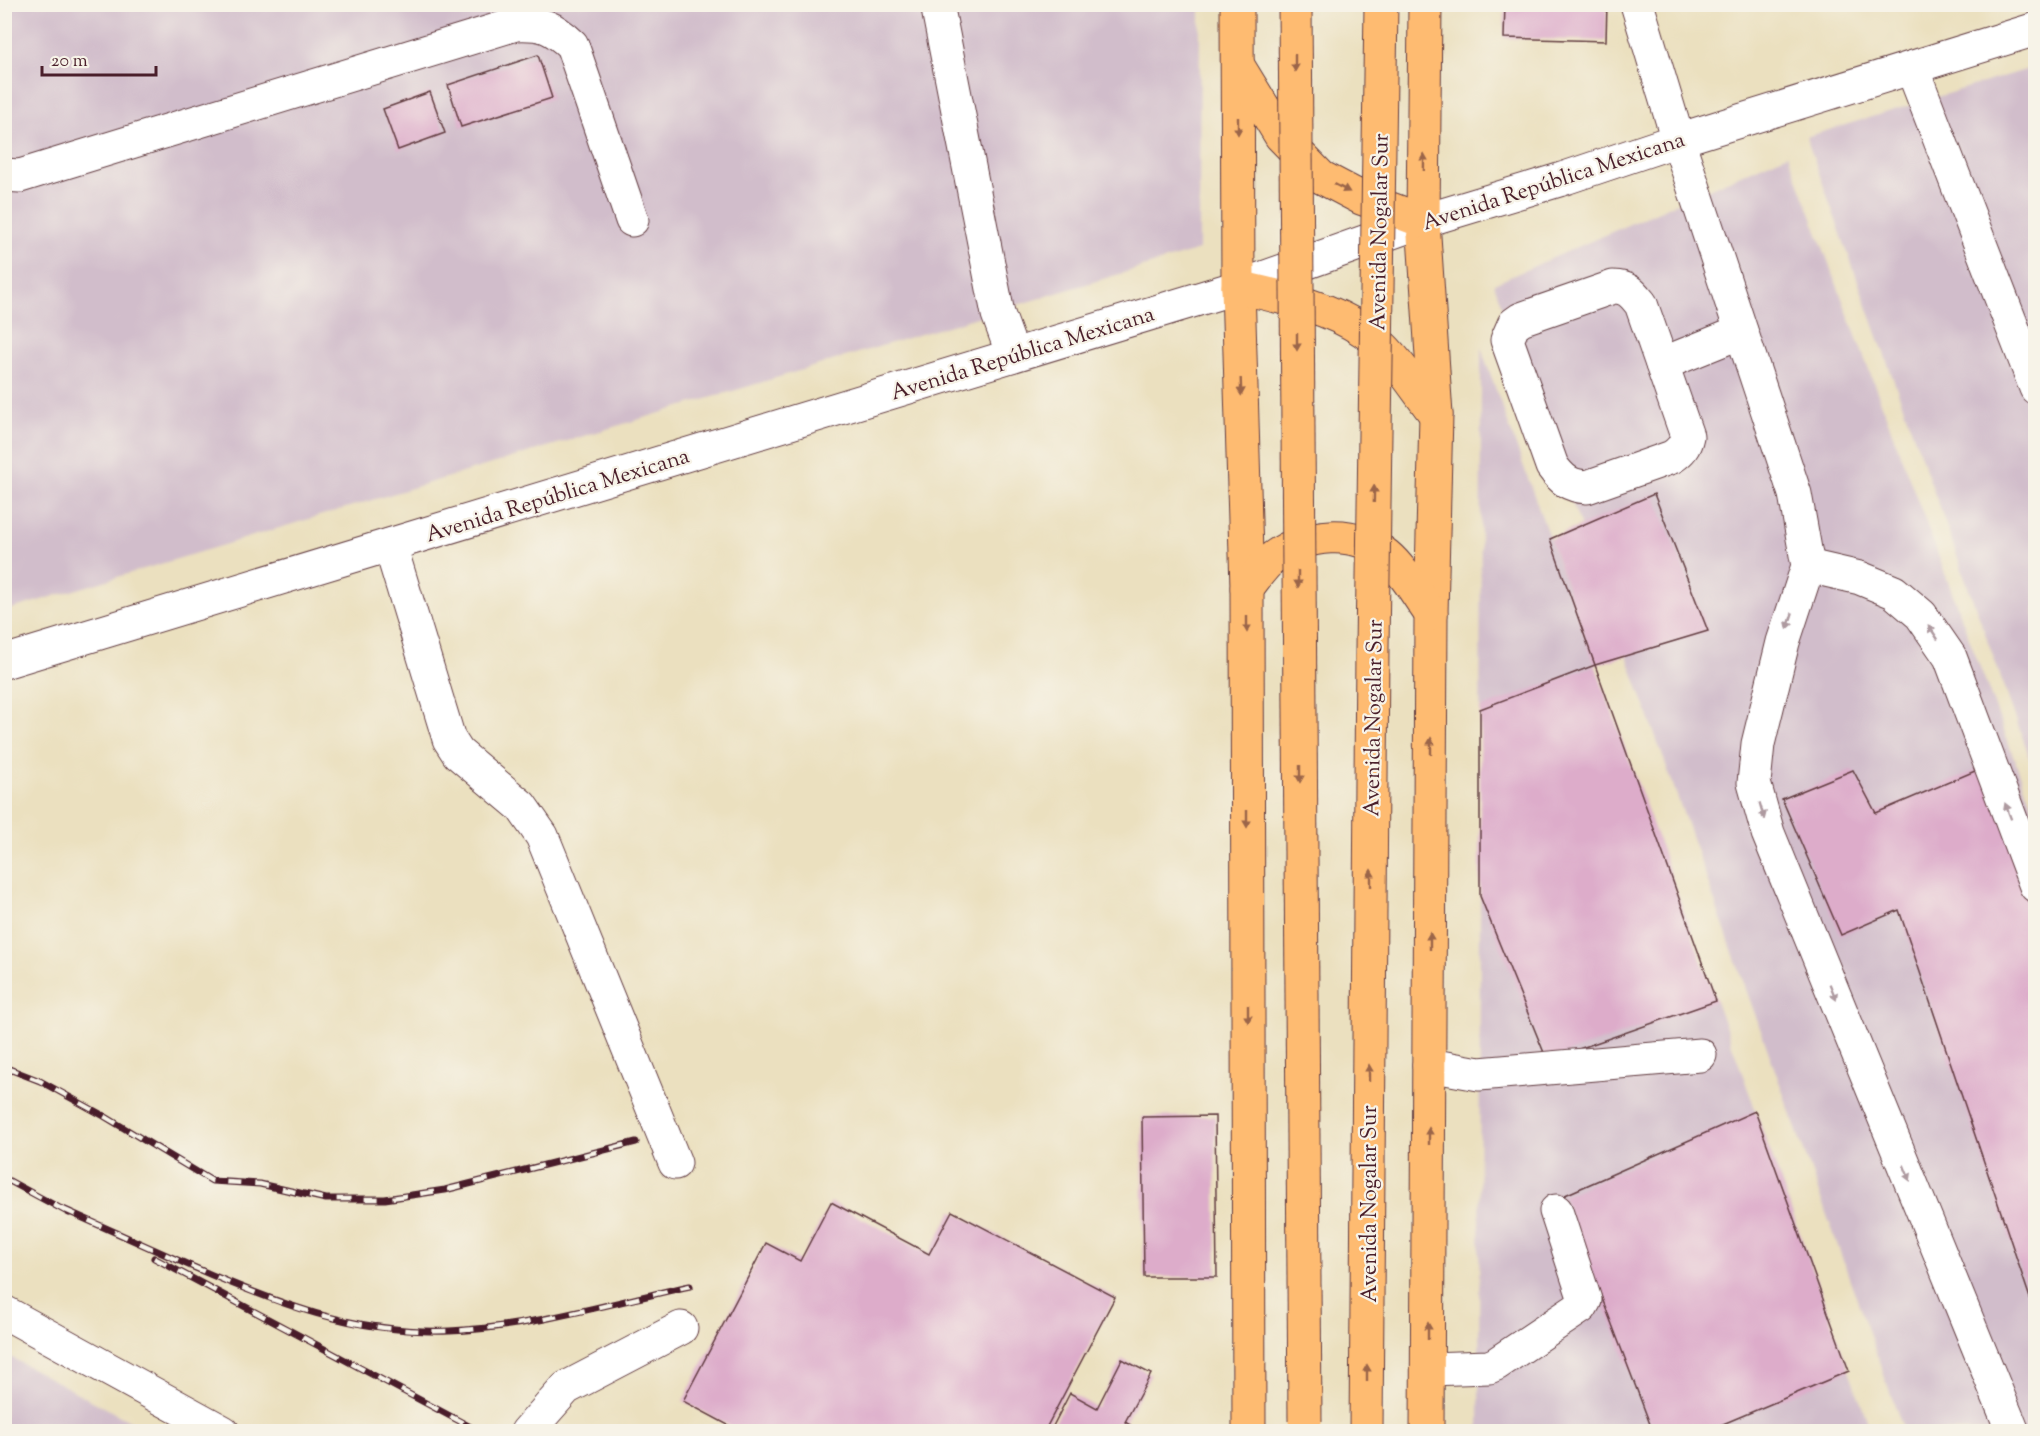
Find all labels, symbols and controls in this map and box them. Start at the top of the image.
scale bar [42,39,156,77]
text: 20 m [51,49,88,75]
one-way arrow [1290,53,1300,72]
one-way arrow [1233,116,1243,135]
street label: Avenida República Mexicana [1419,125,1689,240]
street label: Avenida Nogalar Sur [1363,133,1399,331]
one-way arrow [1419,153,1429,172]
one-way arrow [1334,183,1351,193]
street label: Avenida República Mexicana [887,299,1159,410]
one-way arrow [1292,332,1302,351]
one-way arrow [1236,378,1246,397]
street label: Avenida República Mexicana [422,441,694,552]
one-way arrow [1370,485,1379,504]
one-way arrow [1293,569,1303,588]
one-way arrow [1785,612,1794,630]
one-way arrow [1242,615,1252,634]
street label: Avenida Nogalar Sur [1357,619,1393,817]
one-way arrow [1927,625,1939,641]
one-way arrow [1426,737,1435,756]
one-way arrow [1295,764,1305,783]
one-way arrow [1757,802,1767,820]
one-way arrow [2002,802,2012,820]
one-way arrow [1242,810,1252,829]
one-way arrow [1366,869,1375,888]
one-way arrow [1425,932,1435,951]
one-way arrow [1828,984,1838,1002]
one-way arrow [1243,1005,1253,1024]
one-way arrow [1364,1064,1374,1083]
street label: Avenida Nogalar Sur [1355,1105,1387,1303]
one-way arrow [1424,1127,1434,1146]
one-way arrow [1902,1164,1912,1182]
one-way arrow [1423,1322,1433,1341]
one-way arrow [1362,1364,1372,1383]

